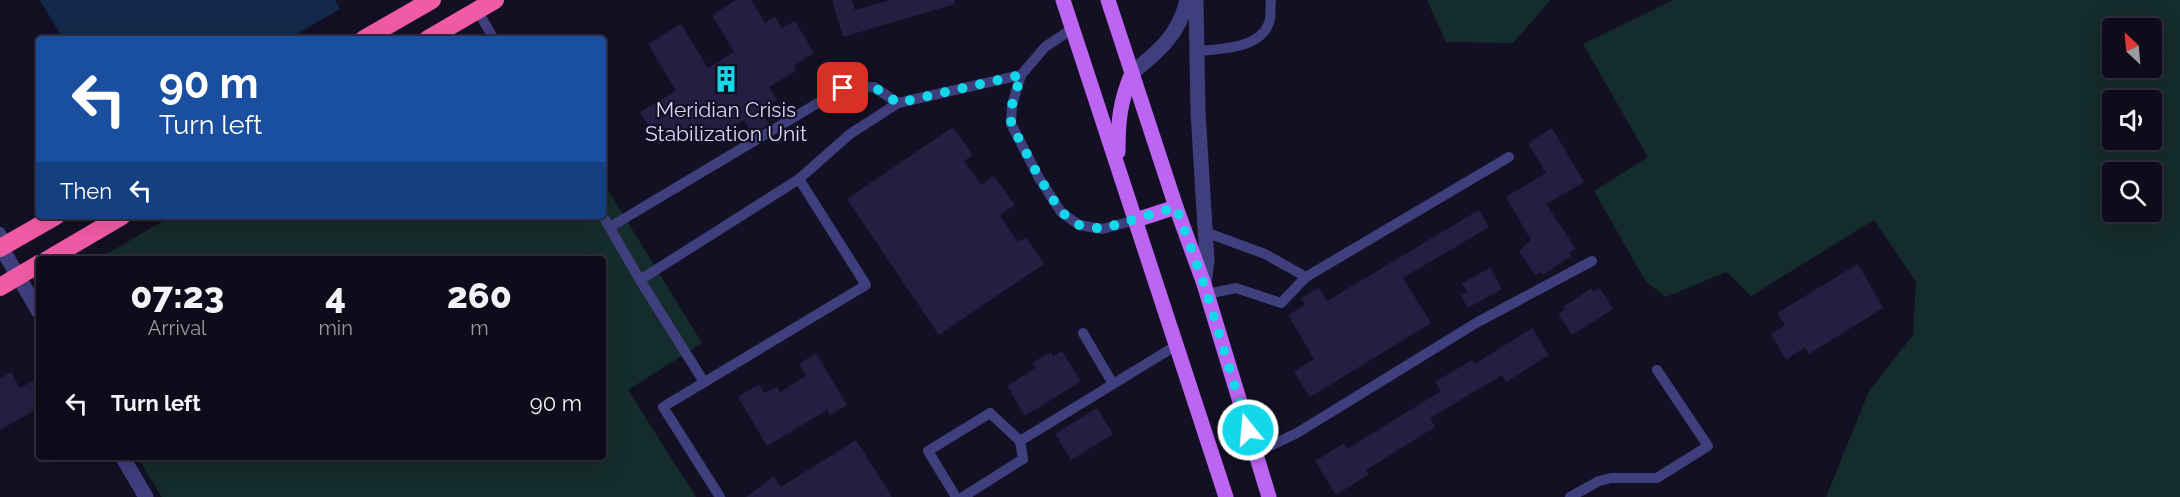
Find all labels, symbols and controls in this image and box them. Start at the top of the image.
north arrow [2102,18,2162,78]
map controls [2102,18,2162,222]
text: 90 m [159,59,259,108]
icon: left [60,60,138,138]
pin [817,62,868,113]
building icon: Meridian Crisis Stabilization Unit [711,64,741,94]
icon: arrive [826,71,859,104]
button: sound [2102,90,2162,150]
place label: Meridian Crisis Stabilization Unit [645,97,807,146]
text: Turn left [159,109,262,140]
button: search [2102,162,2162,222]
icon: left [124,174,157,207]
text: Then [60,178,112,204]
text: 07:23 [130,274,224,316]
text: 4 [325,274,346,316]
text: 260 [447,274,512,316]
text: Arrival [148,316,207,340]
text: min [318,316,353,340]
text: m [470,316,489,340]
icon: left [60,387,93,420]
text: Turn left [111,390,201,416]
text: 90 m [530,390,582,416]
position arrow [1216,398,1280,462]

